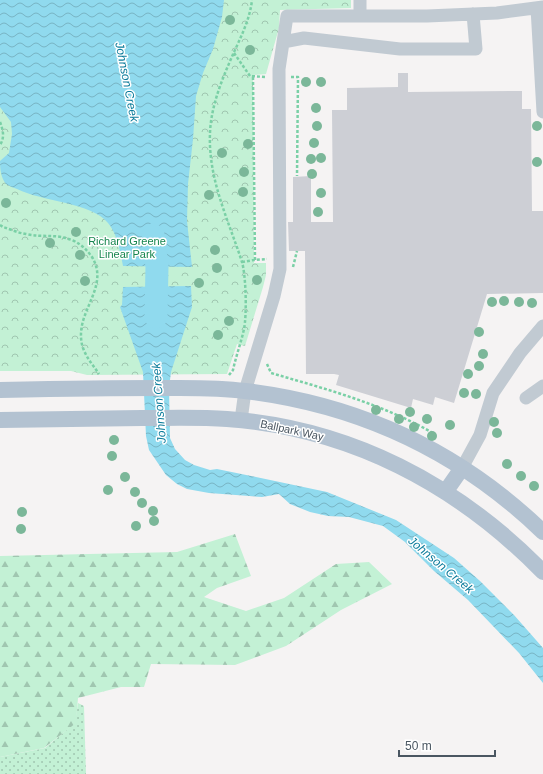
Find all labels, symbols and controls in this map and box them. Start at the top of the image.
water label: Johnson Creek [112,40,142,124]
park label: Richard Greene Linear Park [88,235,166,260]
water label: Johnson Creek [149,361,169,445]
street label: Ballpark Way [259,417,325,443]
water label: Johnson Creek [405,533,477,597]
scale bar [399,732,495,758]
text: 50 m [405,739,432,753]

